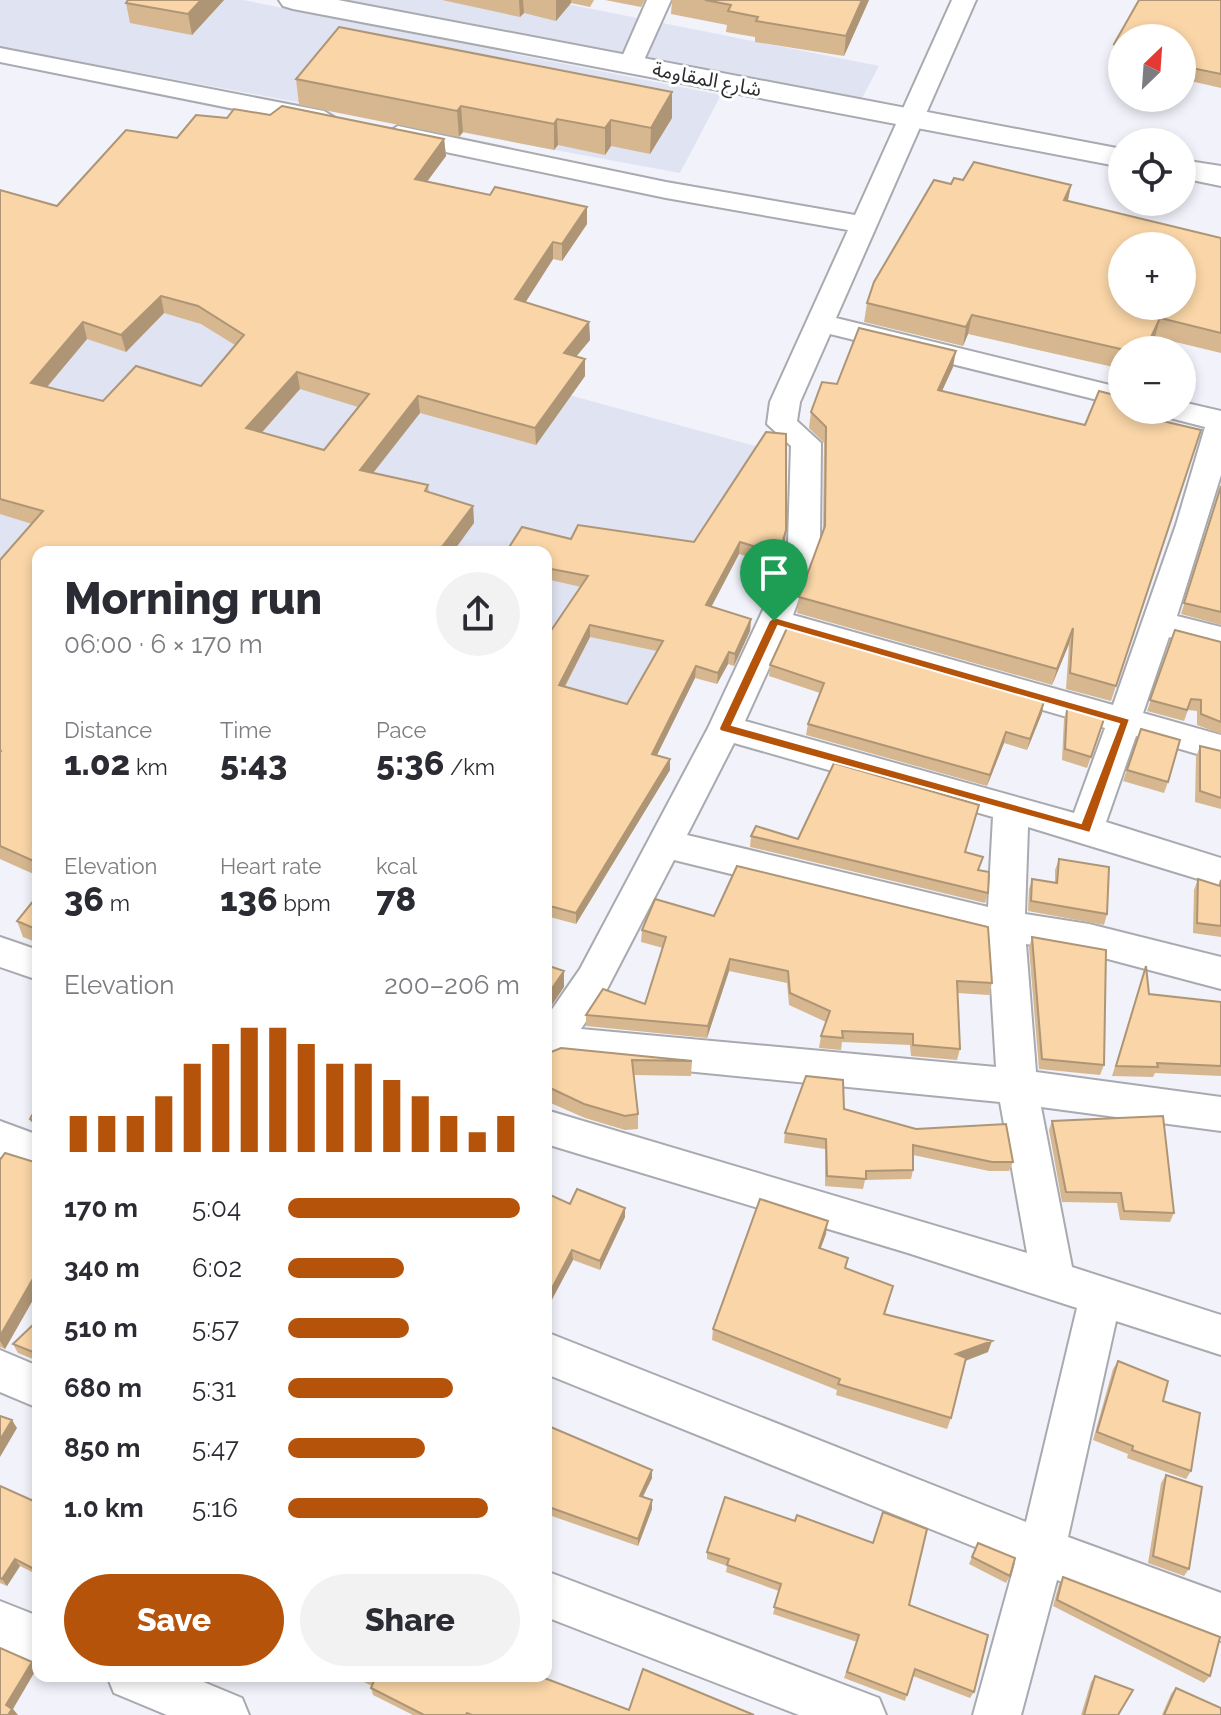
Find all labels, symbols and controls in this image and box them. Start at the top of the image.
north arrow [1108,24,1196,112]
map controls [1108,24,1196,424]
street label: شارع المقاومة [650,57,764,104]
button: locate [1108,128,1196,216]
button: + [1108,232,1196,320]
button: − [1108,336,1196,424]
pin [740,539,808,621]
icon: arrive [752,551,796,595]
button: share [436,572,520,656]
text: Morning run [64,573,322,624]
text: 06:00 · 6 × 170 m [64,629,263,659]
text: Distance [64,717,152,743]
text: Time [220,717,271,743]
text: Pace [376,717,426,743]
text: 1.02 [64,743,130,783]
text: 5:43 [220,743,287,783]
text: 5:36 [376,743,444,783]
text: km [130,754,168,780]
text: /km [444,754,495,780]
text: Elevation [64,853,157,879]
text: Heart rate [220,853,321,879]
text: kcal [376,853,417,879]
text: 36 [64,879,104,919]
text: 136 [220,879,278,919]
text: 78 [376,879,416,919]
text: m [104,890,130,916]
text: bpm [278,890,331,916]
text: Elevation [64,970,174,1000]
text: 200–206 m [384,970,520,1000]
text: 170 m [64,1193,138,1223]
text: 5:04 [192,1193,241,1223]
text: 340 m [64,1253,140,1283]
text: 6:02 [192,1253,242,1283]
text: 510 m [64,1313,138,1343]
text: 5:57 [192,1313,239,1343]
text: 680 m [64,1373,142,1403]
text: 5:31 [192,1373,236,1403]
text: 850 m [64,1433,141,1463]
text: 5:47 [192,1433,239,1463]
text: 1.0 km [64,1493,144,1523]
text: 5:16 [192,1493,238,1523]
button: Save [64,1574,284,1666]
button: Share [300,1574,520,1666]

